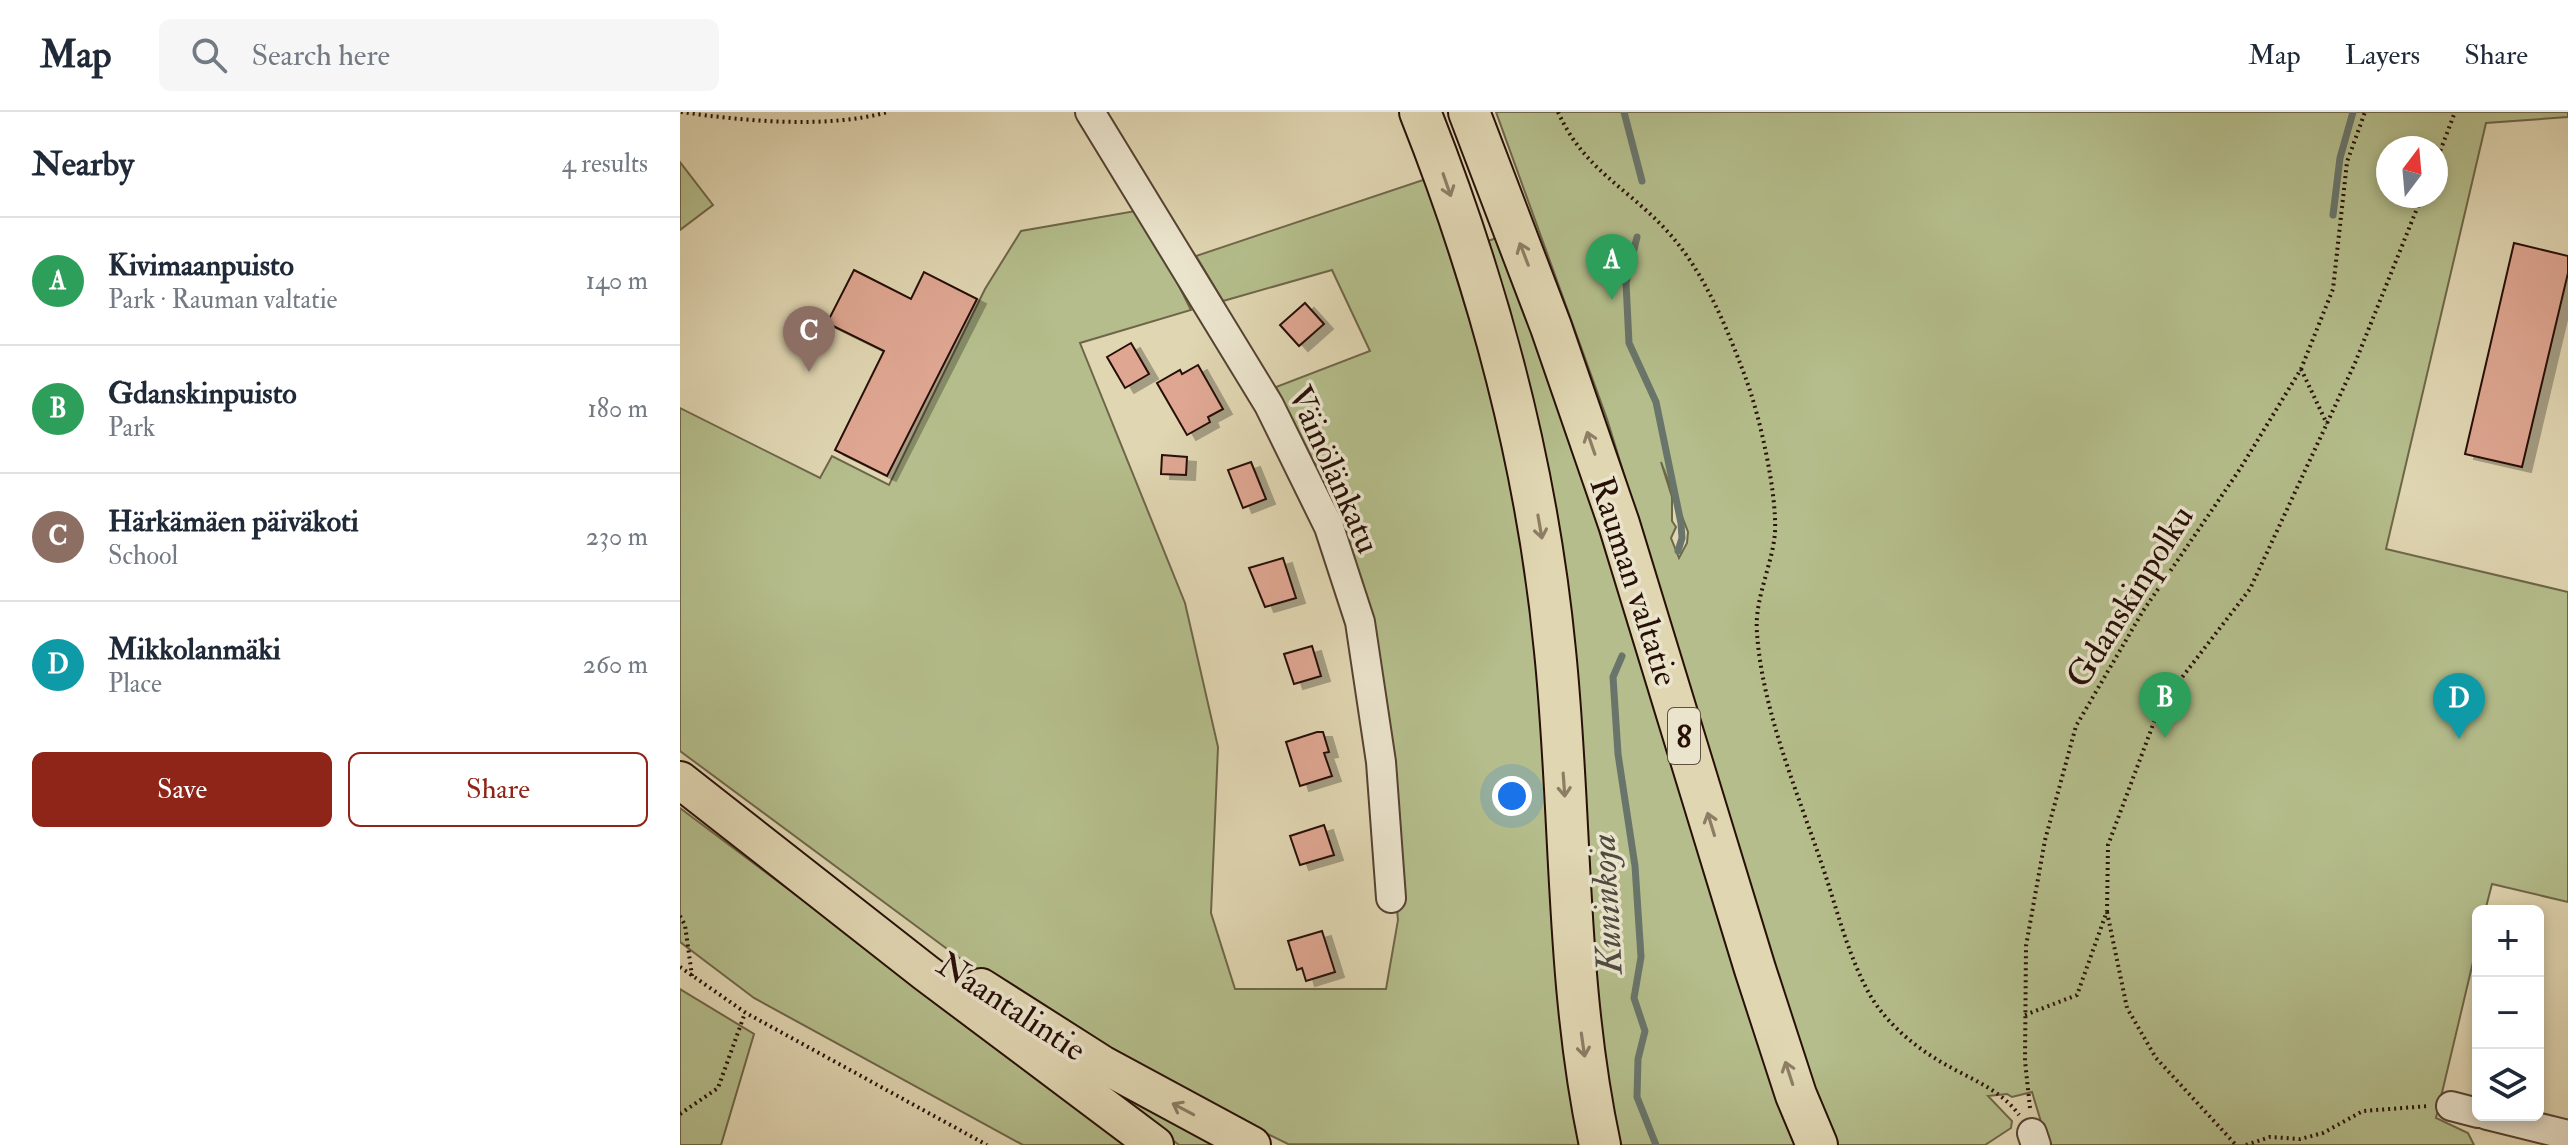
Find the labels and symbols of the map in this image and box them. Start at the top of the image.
north arrow [2376,136,2448,208]
one-way arrow [1441,173,1455,197]
pin: A [1586,234,1638,300]
one-way arrow [1516,242,1530,267]
pin: C [783,306,835,372]
street label: Väinölänkatu [1278,379,1390,560]
one-way arrow [1583,430,1598,455]
street label: Rauman valtatie [1580,472,1688,691]
street label: Gdanskinpolku [2057,498,2203,696]
one-way arrow [1533,514,1548,539]
pin: B [2139,672,2191,738]
pin: D [2433,673,2485,739]
road number: 8 [1668,708,1700,764]
one-way arrow [1557,771,1572,798]
your location [1492,776,1532,816]
one-way arrow [1703,812,1718,838]
water label: Kuninkoja [1580,833,1633,977]
street label: Naantalintie [929,943,1094,1071]
one-way arrow [1576,1032,1591,1057]
one-way arrow [1780,1060,1795,1085]
one-way arrow [1172,1101,1195,1117]

